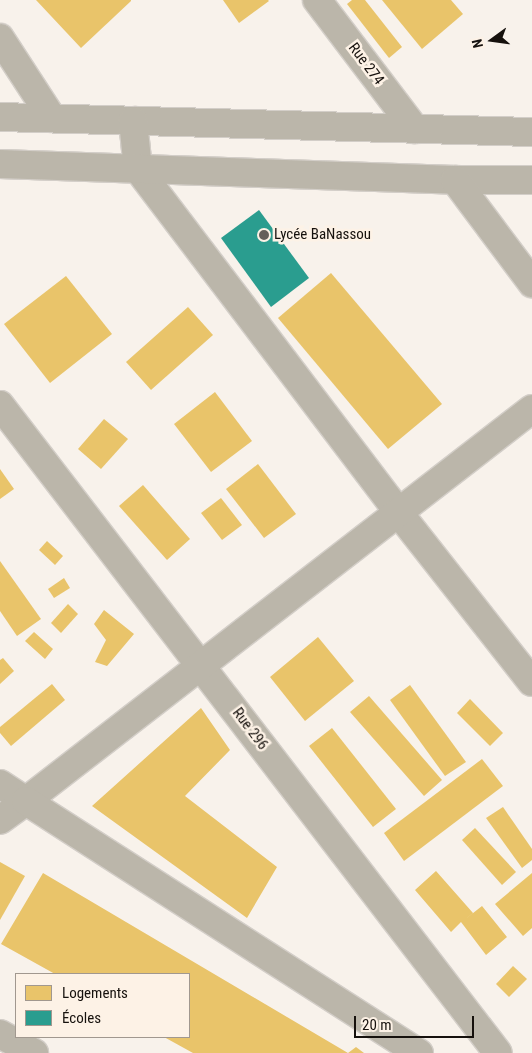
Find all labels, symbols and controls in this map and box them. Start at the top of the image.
north arrow [467,15,517,65]
text: N [469,38,486,50]
street label: Rue 274 [344,39,388,89]
place label: Lycée BaNassou [274,226,371,244]
marker: Lycée BaNassou [258,229,270,241]
street label: Rue 296 [228,704,272,754]
legend [15,973,190,1038]
text: Logements [62,984,128,1002]
scale bar [357,1006,477,1038]
text: Écoles [62,1009,101,1027]
text: 20 m [362,1016,392,1034]

